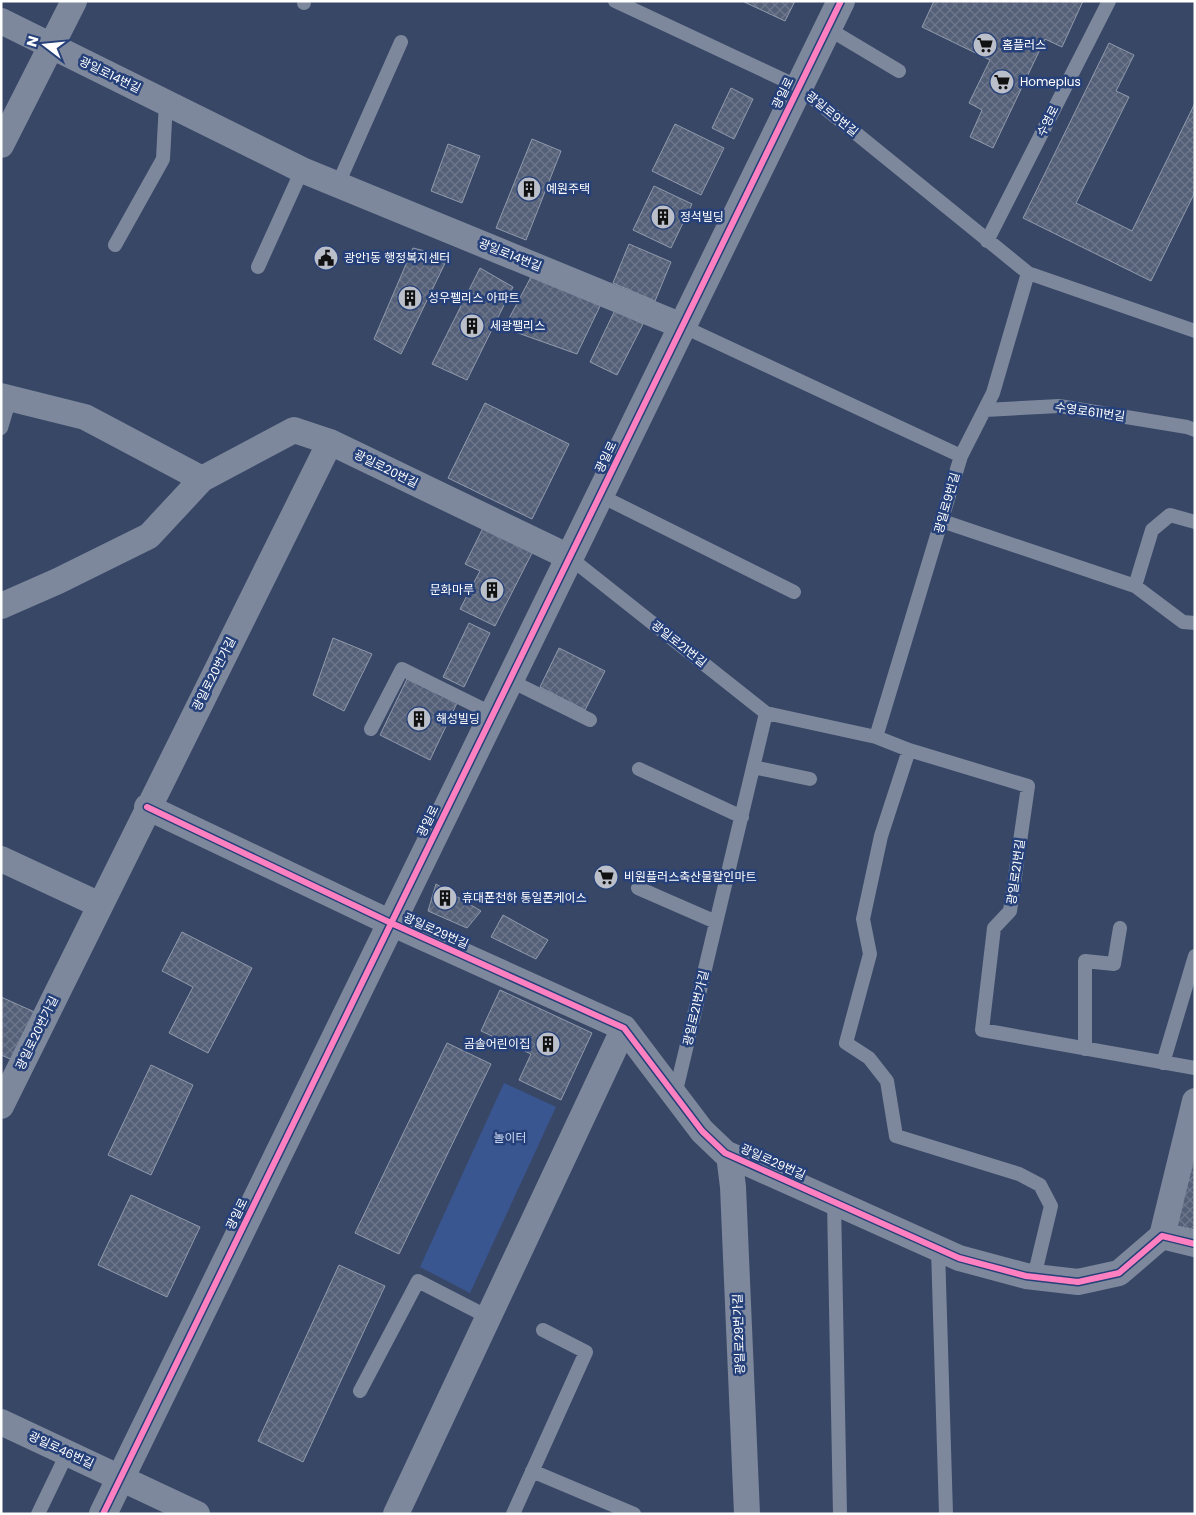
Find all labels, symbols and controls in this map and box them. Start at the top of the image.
north arrow [20,20,70,70]
supermarket icon: 홈플러스 [972,32,998,58]
text: N [21,34,44,49]
place label: 홈플러스 [1002,36,1046,53]
street label: 광일로14번길 [77,52,144,97]
supermarket icon: Homeplus [989,69,1015,95]
place label: Homeplus [1020,73,1081,90]
street label: 광일로 [768,74,797,111]
street label: 광일로9번길 [803,87,862,140]
street label: 수영로 [1032,102,1063,139]
building icon: 예원주택 [516,176,542,202]
place label: 예원주택 [546,180,590,197]
building icon: 정석빌딩 [650,204,676,230]
place label: 정석빌딩 [680,208,724,225]
street label: 광일로14번길 [476,234,544,275]
public building icon: 광안1동 행정복지센터 [313,245,339,271]
place label: 광안1동 행정복지센터 [344,249,450,266]
building icon: 성우펠리스 아파트 [397,285,423,311]
place label: 성우펠리스 아파트 [428,289,520,306]
building icon: 세광팰리스 [459,313,485,339]
place label: 세광팰리스 [490,317,545,334]
street label: 수영로611번길 [1054,398,1126,425]
street label: 광일로 [591,438,620,475]
street label: 광일로20번길 [351,446,421,491]
street label: 광일로9번길 [930,470,963,535]
building icon: 문화마루 [479,577,505,603]
place label: 문화마루 [430,581,474,598]
street label: 광일로21번길 [648,617,711,671]
street label: 광일로20번가길 [188,634,239,714]
building icon: 해성빌딩 [406,706,432,732]
place label: 해성빌딩 [436,710,480,727]
street label: 광일로 [413,802,442,839]
street label: 광일로21번길 [1002,838,1029,906]
supermarket icon: 비원플러스축산물할인마트 [593,864,619,890]
place label: 비원플러스축산물할인마트 [624,868,756,885]
building icon: 휴대폰천하 통일폰케이스 [432,885,458,911]
place label: 휴대폰천하 통일폰케이스 [462,889,587,906]
street label: 광일로29번길 [401,909,471,952]
street label: 광일로21번가길 [679,968,712,1047]
street label: 광일로20번가길 [11,993,62,1073]
building icon: 곰솔어린이집 [535,1031,561,1057]
place label: 곰솔어린이집 [464,1035,530,1052]
park label: 놀이터 [493,1129,527,1146]
street label: 광일로29번길 [738,1140,808,1183]
street label: 광일로 [222,1195,251,1232]
street label: 광일로29번가길 [729,1293,748,1375]
street label: 광일로46번길 [26,1427,97,1472]

